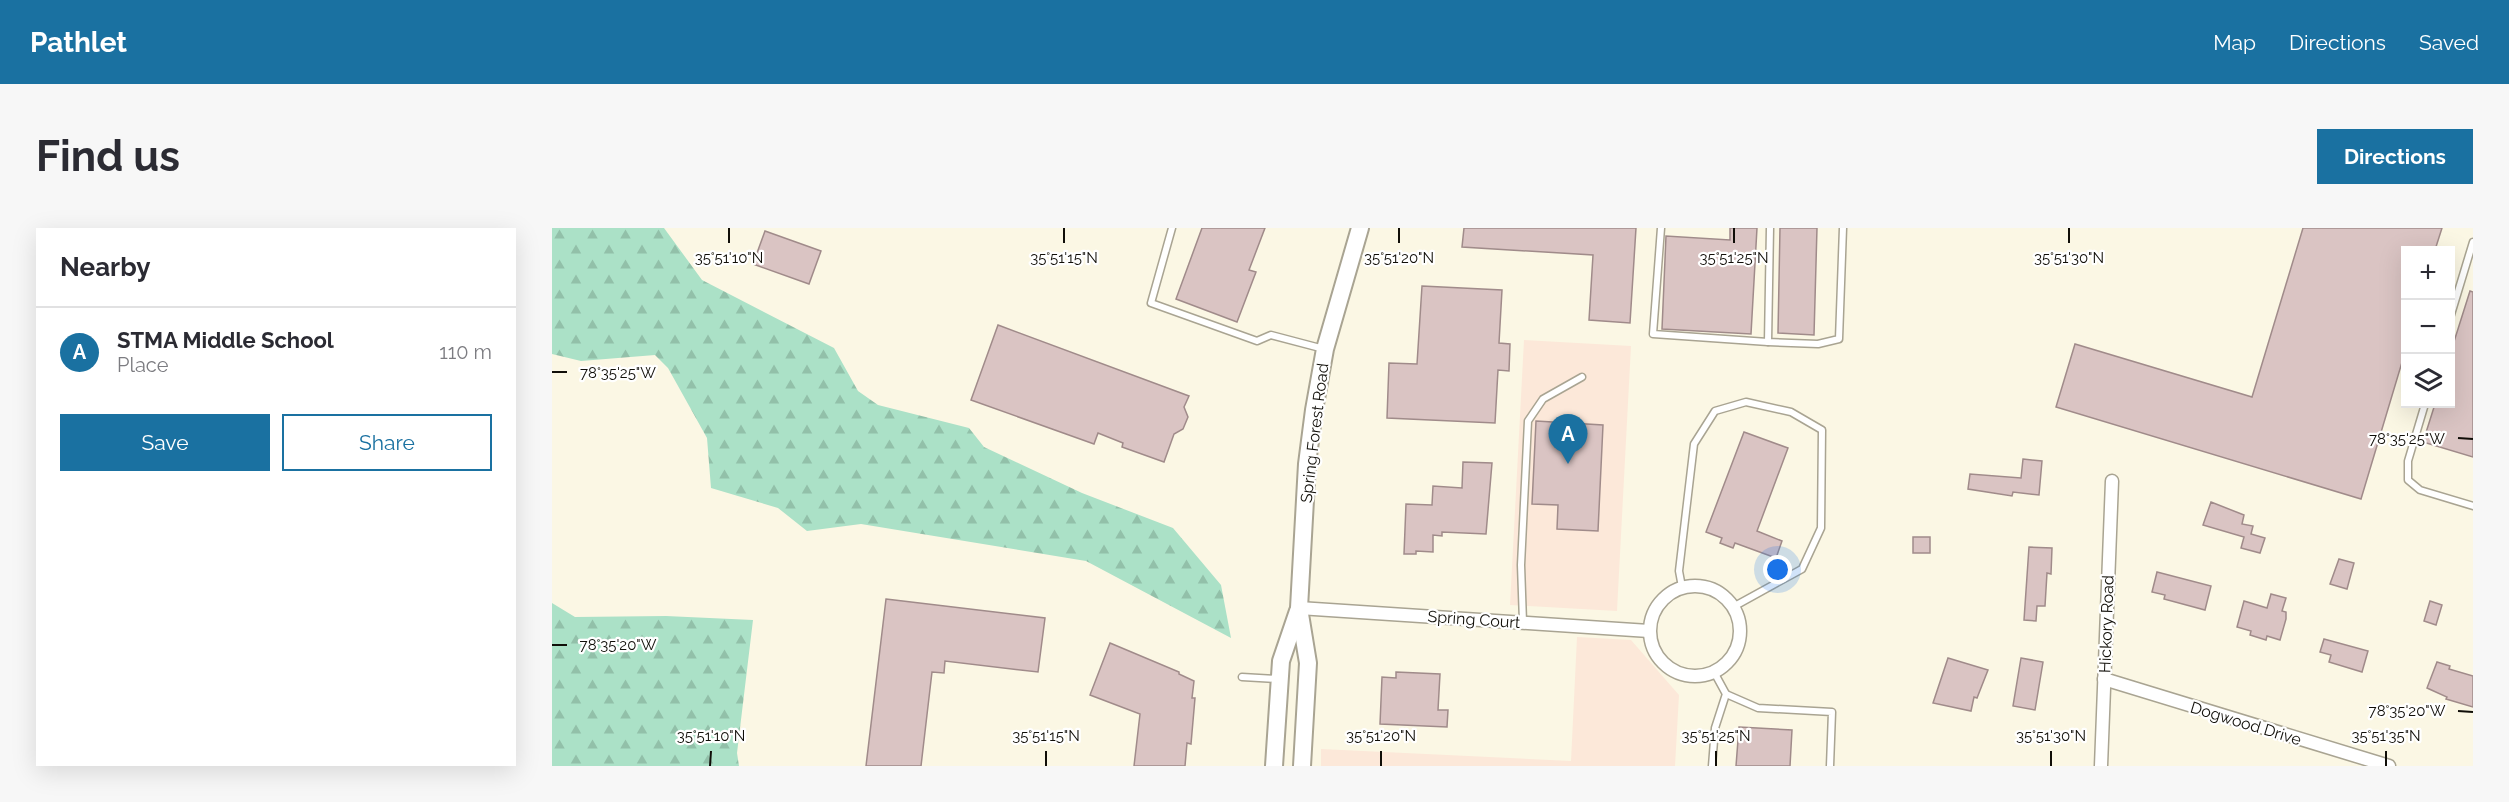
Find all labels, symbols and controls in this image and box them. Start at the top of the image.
text: Pathlet [30,26,127,59]
text: Map [2213,30,2256,55]
text: Directions [2289,30,2386,55]
text: Saved [2419,30,2479,55]
button: Directions [2317,129,2473,184]
text: Find us [36,132,180,181]
map controls [2401,246,2455,408]
button: + [2401,246,2455,300]
text: 35°51'10"N [695,249,763,267]
text: 35°51'15"N [1030,249,1098,267]
text: 35°51'20"N [1364,249,1434,267]
text: 35°51'25"N [1699,249,1769,267]
text: 35°51'30"N [2034,249,2104,267]
text: Nearby [60,252,150,282]
button: − [2401,300,2455,354]
text: STMA Middle School [117,327,334,353]
text: A [73,340,86,364]
text: 110 m [439,340,492,364]
text: Place [117,353,168,377]
button: layers [2401,354,2455,408]
street label: Spring Forest Road [1296,362,1333,504]
text: 78°35'25"W [580,364,656,382]
button: Save [60,414,270,471]
button: Share [282,414,492,471]
pin: A [1548,414,1588,464]
text: 78°35'25"W [2369,430,2445,448]
your location [1763,555,1792,584]
street label: Hickory Road [2095,575,2118,673]
street label: Spring Court [1427,607,1522,632]
text: 78°35'20"W [580,636,657,654]
street label: Dogwood Drive [2188,698,2304,749]
text: 78°35'20"W [2369,702,2446,720]
text: 35°51'10"N [677,727,745,745]
text: 35°51'15"N [1012,727,1080,745]
text: 35°51'20"N [1346,727,1416,745]
text: 35°51'25"N [1681,727,1751,745]
text: 35°51'30"N [2016,727,2086,745]
text: 35°51'35"N [2351,727,2421,745]

